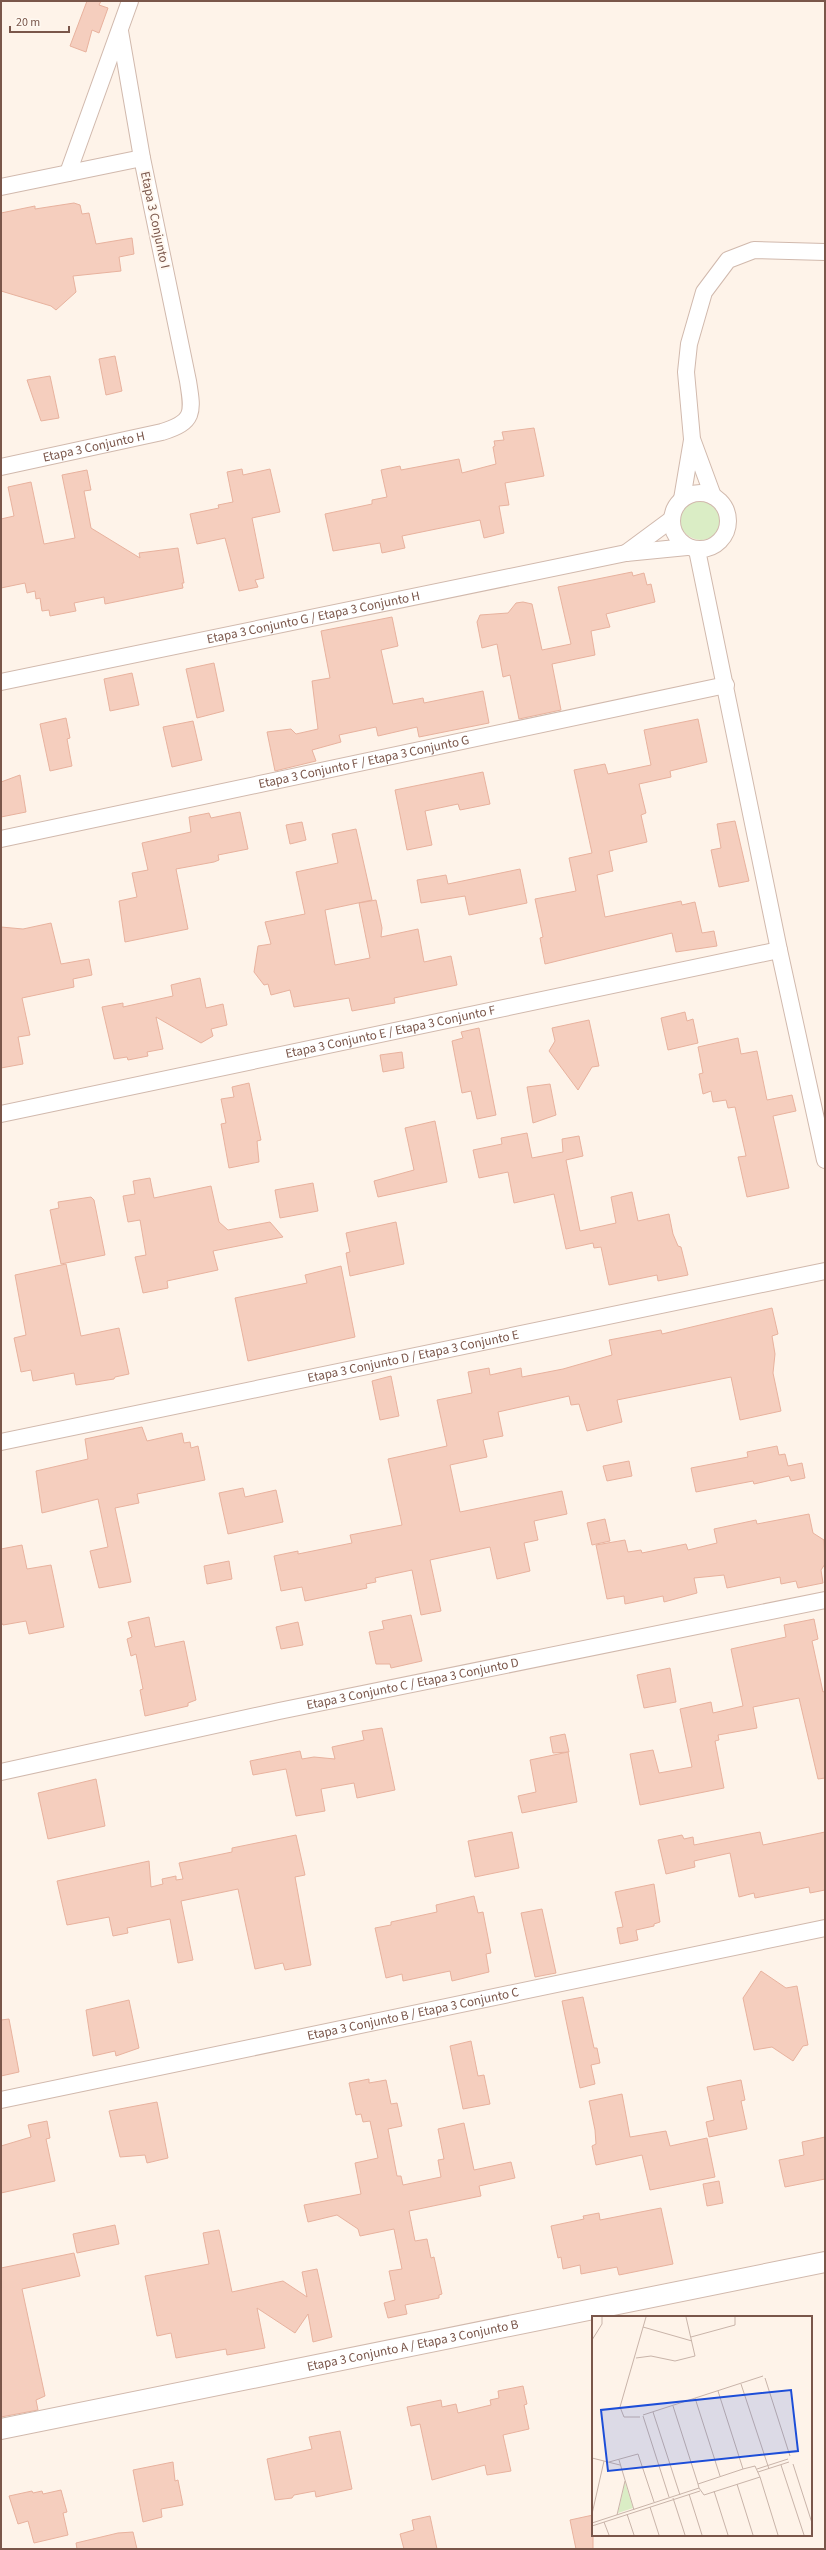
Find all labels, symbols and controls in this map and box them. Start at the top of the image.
scale bar [10,8,69,34]
text: 20 m [16,14,40,31]
street label: Etapa 3 Conjunto I [136,170,174,270]
street label: Etapa 3 Conjunto H [41,427,147,467]
street label: Etapa 3 Conjunto G / Etapa 3 Conjunto H [205,587,422,648]
street label: Etapa 3 Conjunto F / Etapa 3 Conjunto G [257,731,471,793]
street label: Etapa 3 Conjunto E / Etapa 3 Conjunto F [284,1001,498,1063]
street label: Etapa 3 Conjunto D / Etapa 3 Conjunto E [306,1326,521,1387]
street label: Etapa 3 Conjunto C / Etapa 3 Conjunto D [305,1653,520,1714]
street label: Etapa 3 Conjunto B / Etapa 3 Conjunto C [306,1983,521,2045]
street label: Etapa 3 Conjunto A / Etapa 3 Conjunto B [305,2315,520,2376]
inset map [592,2316,812,2536]

